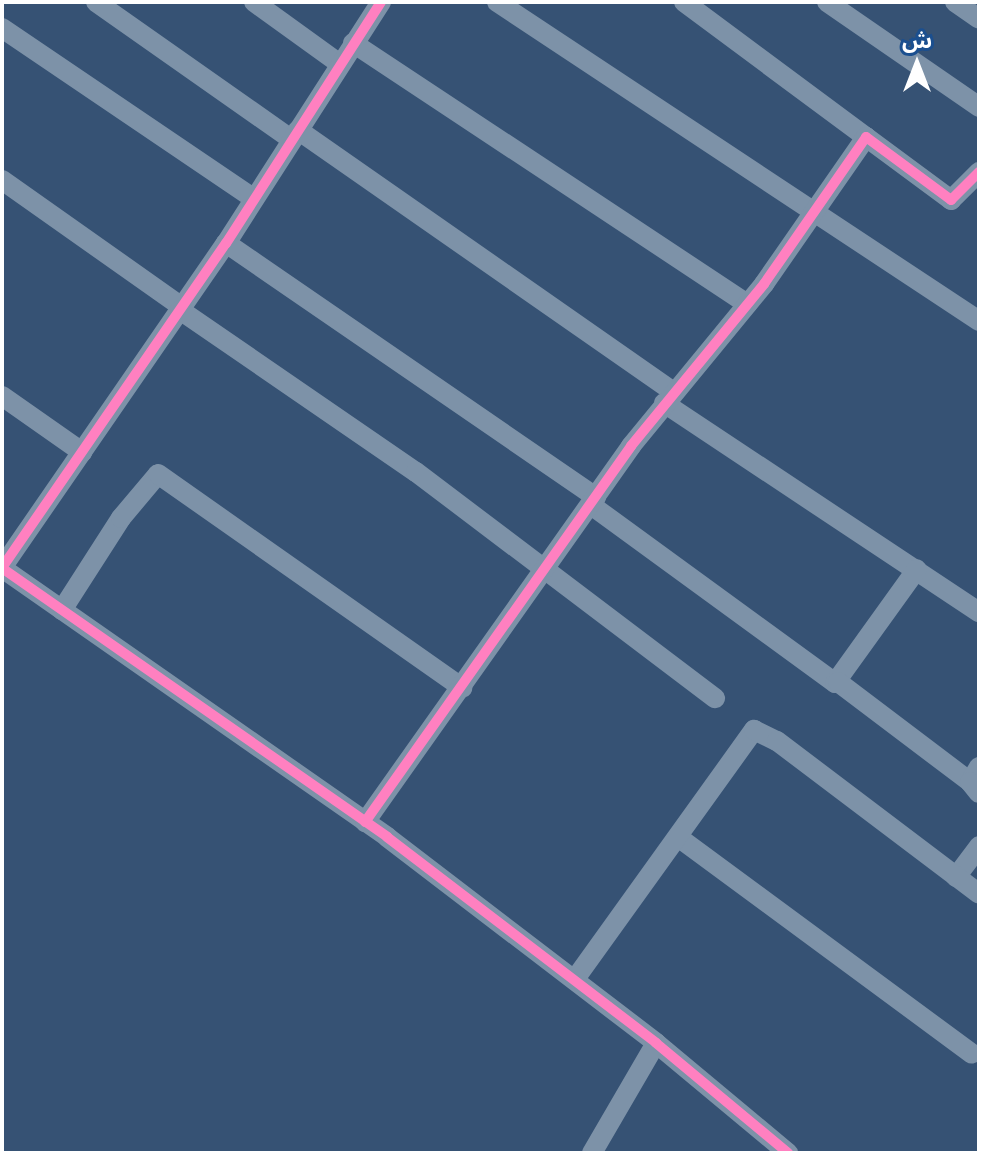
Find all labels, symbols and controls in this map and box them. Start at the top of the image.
north arrow [877,24,957,104]
text: ش [902,27,932,53]

